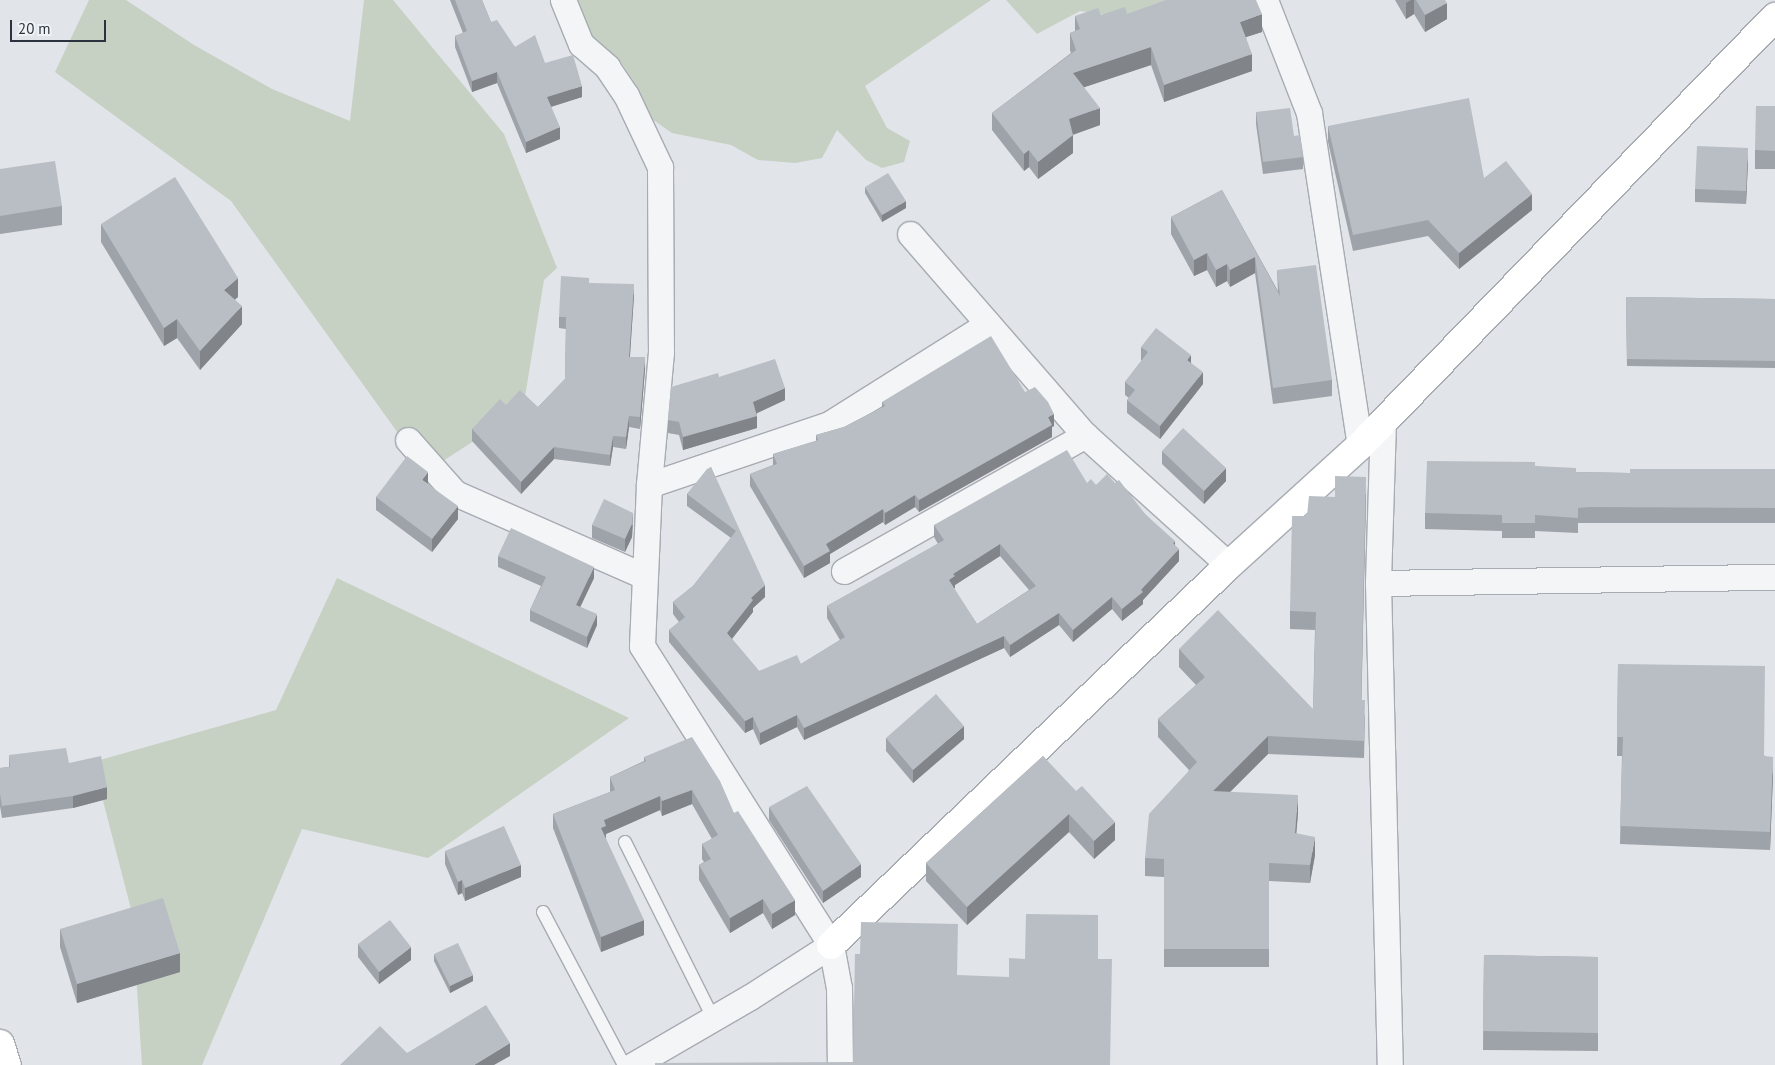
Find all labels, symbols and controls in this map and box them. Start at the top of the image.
scale bar [12,10,109,42]
text: 20 m [18,19,51,38]

